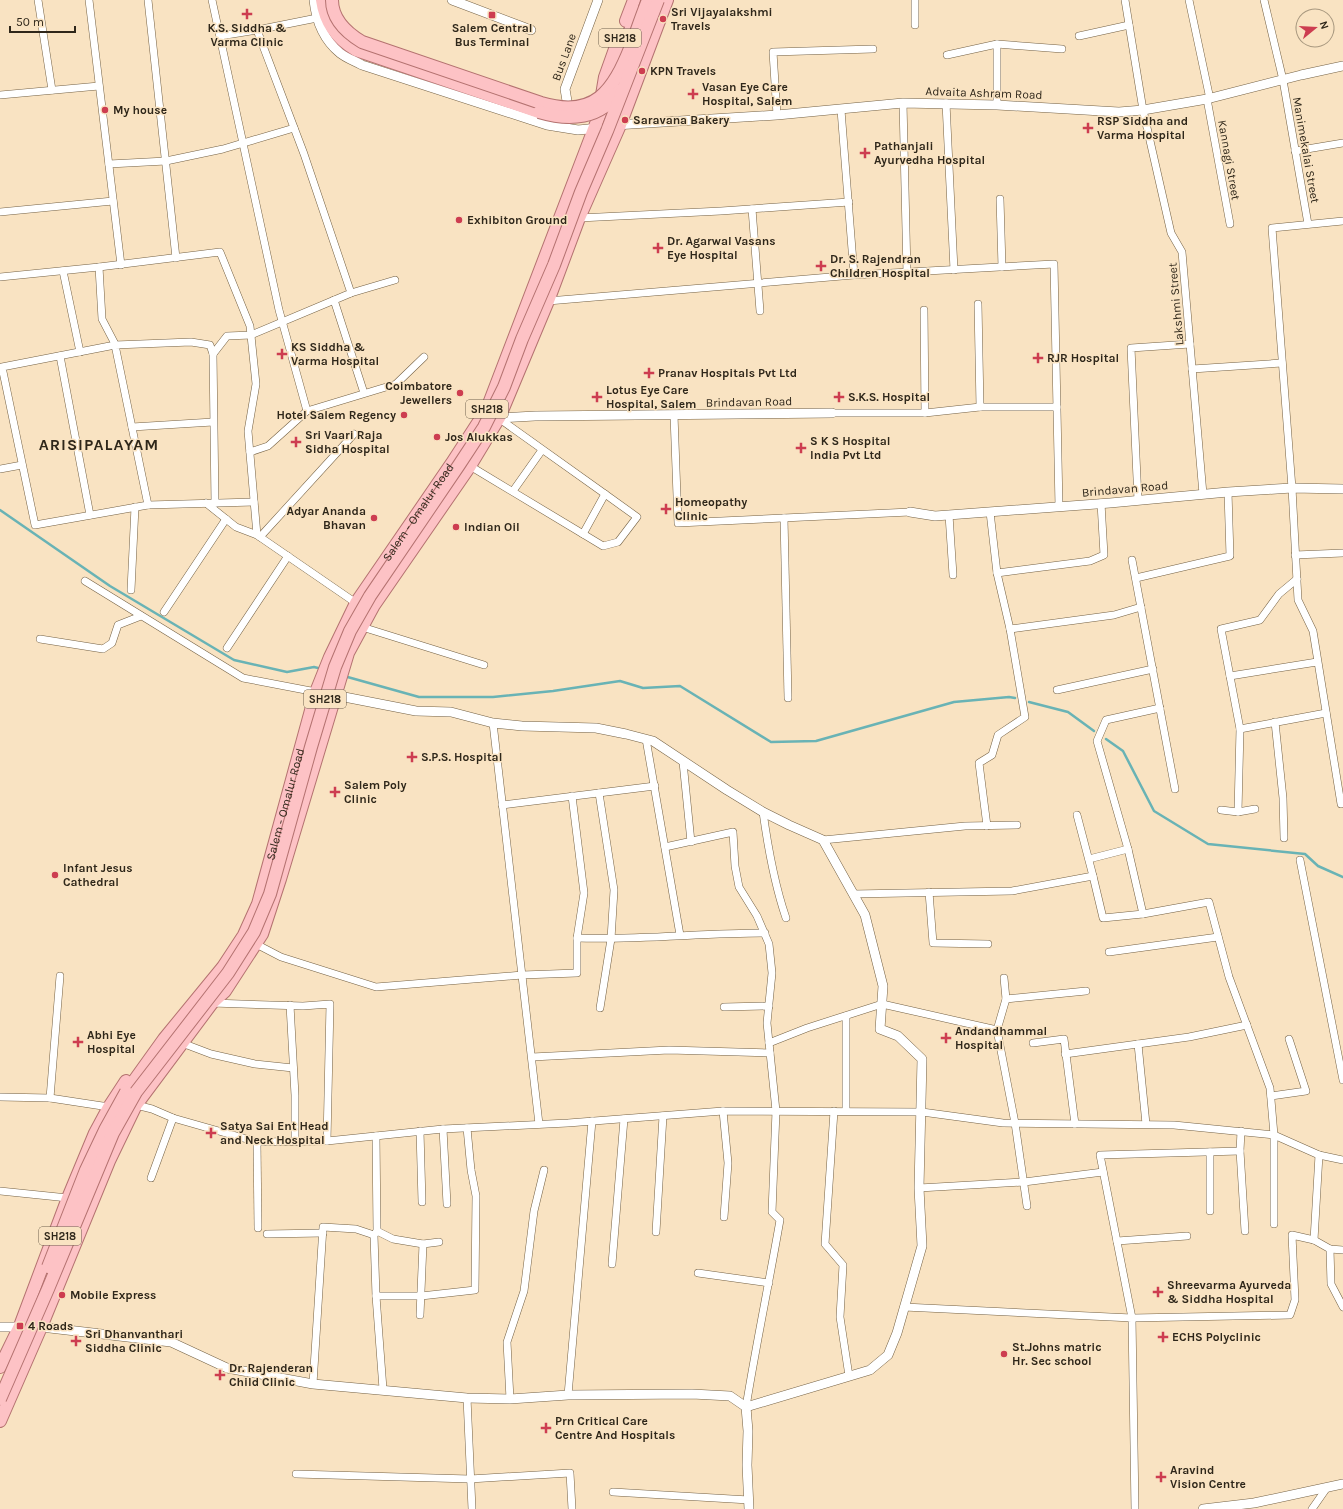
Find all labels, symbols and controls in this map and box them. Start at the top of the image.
place label: Sri Vijayalakshmi Travels [671,5,773,33]
scale bar [10,8,75,34]
marker: K.S. Siddha & Varma Clinic [241,8,253,20]
north arrow [1295,8,1335,48]
marker: Salem Central Bus Terminal [487,10,497,20]
marker: Sri Vijayalakshmi Travels [658,14,668,24]
text: 50 m [16,15,44,29]
text: N [1317,19,1331,31]
place label: K.S. Siddha & Varma Clinic [207,21,287,49]
place label: Salem Central Bus Terminal [452,21,532,49]
road number: SH218 [599,29,641,47]
street label: Bus Lane [549,31,579,83]
place label: KPN Travels [650,64,716,78]
marker: KPN Travels [637,66,647,76]
place label: Vasan Eye Care Hospital, Salem [702,80,792,108]
street label: Advaita Ashram Road [925,84,1043,102]
marker: Vasan Eye Care Hospital, Salem [687,88,699,100]
street label: Manimekalai Street [1290,96,1322,205]
place label: My house [113,103,167,117]
marker: My house [100,105,110,115]
place label: Saravana Bakery [633,113,729,127]
place label: RSP Siddha and Varma Hospital [1097,114,1188,142]
marker: Saravana Bakery [620,115,630,125]
street label: Kannagi Street [1215,119,1243,202]
marker: RSP Siddha and Varma Hospital [1082,122,1094,134]
place label: Pathanjali Ayurvedha Hospital [874,139,985,167]
marker: Pathanjali Ayurvedha Hospital [859,147,871,159]
place label: Exhibiton Ground [467,213,567,227]
marker: Exhibiton Ground [454,215,464,225]
place label: Dr. Agarwal Vasans Eye Hospital [667,234,776,262]
marker: Dr. Agarwal Vasans Eye Hospital [652,242,664,254]
place label: Dr. S. Rajendran Children Hospital [830,252,930,280]
marker: Dr. S. Rajendran Children Hospital [815,260,827,272]
street label: Lakshmi Street [1165,262,1187,346]
place label: KS Siddha & Varma Hospital [291,340,379,368]
marker: KS Siddha & Varma Hospital [276,348,288,360]
place label: RJR Hospital [1047,351,1119,365]
marker: RJR Hospital [1032,352,1044,364]
place label: Pranav Hospitals Pvt Ltd [658,366,797,380]
marker: Pranav Hospitals Pvt Ltd [643,367,655,379]
place label: Coimbatore Jewellers [385,379,452,407]
place label: Lotus Eye Care Hospital, Salem [606,383,696,411]
marker: Coimbatore Jewellers [455,388,465,398]
place label: S.K.S. Hospital [848,390,930,404]
marker: Lotus Eye Care Hospital, Salem [591,391,603,403]
marker: S.K.S. Hospital [833,391,845,403]
street label: Brindavan Road [706,394,792,410]
road number: SH218 [466,400,508,418]
place label: Hotel Salem Regency [277,408,396,422]
marker: Hotel Salem Regency [399,410,409,420]
place label: Sri Vaari Raja Sidha Hospital [305,428,390,456]
place label: Jos Alukkas [445,430,513,444]
marker: Jos Alukkas [432,432,442,442]
place label: S K S Hospital India Pvt Ltd [810,434,891,462]
district label: ARISIPALAYAM [39,435,159,454]
marker: Sri Vaari Raja Sidha Hospital [290,436,302,448]
marker: S K S Hospital India Pvt Ltd [795,442,807,454]
street label: Salem - Omalur Road [380,461,457,564]
street label: Brindavan Road [1081,478,1169,500]
place label: Homeopathy Clinic [675,495,747,523]
marker: Homeopathy Clinic [660,503,672,515]
place label: Adyar Ananda Bhavan [286,504,366,532]
marker: Adyar Ananda Bhavan [369,513,379,523]
place label: Indian Oil [464,520,520,534]
marker: Indian Oil [451,522,461,532]
road number: SH218 [304,690,346,708]
street label: Salem - Omalur Road [263,747,307,862]
place label: S.P.S. Hospital [421,750,502,764]
marker: S.P.S. Hospital [406,751,418,763]
place label: Salem Poly Clinic [344,778,407,806]
marker: Salem Poly Clinic [329,786,341,798]
place label: Infant Jesus Cathedral [63,861,133,889]
marker: Infant Jesus Cathedral [50,870,60,880]
place label: Andandhammal Hospital [955,1024,1047,1052]
place label: Abhi Eye Hospital [87,1028,136,1056]
marker: Andandhammal Hospital [940,1032,952,1044]
marker: Abhi Eye Hospital [72,1036,84,1048]
place label: Satya Sai Ent Head and Neck Hospital [220,1119,329,1147]
marker: Satya Sai Ent Head and Neck Hospital [205,1127,217,1139]
road number: SH218 [39,1227,81,1245]
place label: Shreevarma Ayurveda & Siddha Hospital [1167,1278,1291,1306]
marker: Shreevarma Ayurveda & Siddha Hospital [1152,1286,1164,1298]
place label: Mobile Express [70,1288,156,1302]
marker: Mobile Express [57,1290,67,1300]
place label: 4 Roads [28,1319,73,1333]
marker: 4 Roads [15,1321,25,1331]
place label: Sri Dhanvanthari Siddha Clinic [85,1327,183,1355]
place label: ECHS Polyclinic [1172,1330,1261,1344]
marker: ECHS Polyclinic [1157,1331,1169,1343]
marker: Sri Dhanvanthari Siddha Clinic [70,1335,82,1347]
place label: St.Johns matric Hr. Sec school [1012,1340,1102,1368]
marker: St.Johns matric Hr. Sec school [999,1349,1009,1359]
place label: Dr. Rajenderan Child Clinic [229,1361,313,1389]
marker: Dr. Rajenderan Child Clinic [214,1369,226,1381]
place label: Prn Critical Care Centre And Hospitals [555,1414,675,1442]
marker: Prn Critical Care Centre And Hospitals [540,1422,552,1434]
place label: Aravind Vision Centre [1170,1463,1246,1491]
marker: Aravind Vision Centre [1155,1471,1167,1483]

